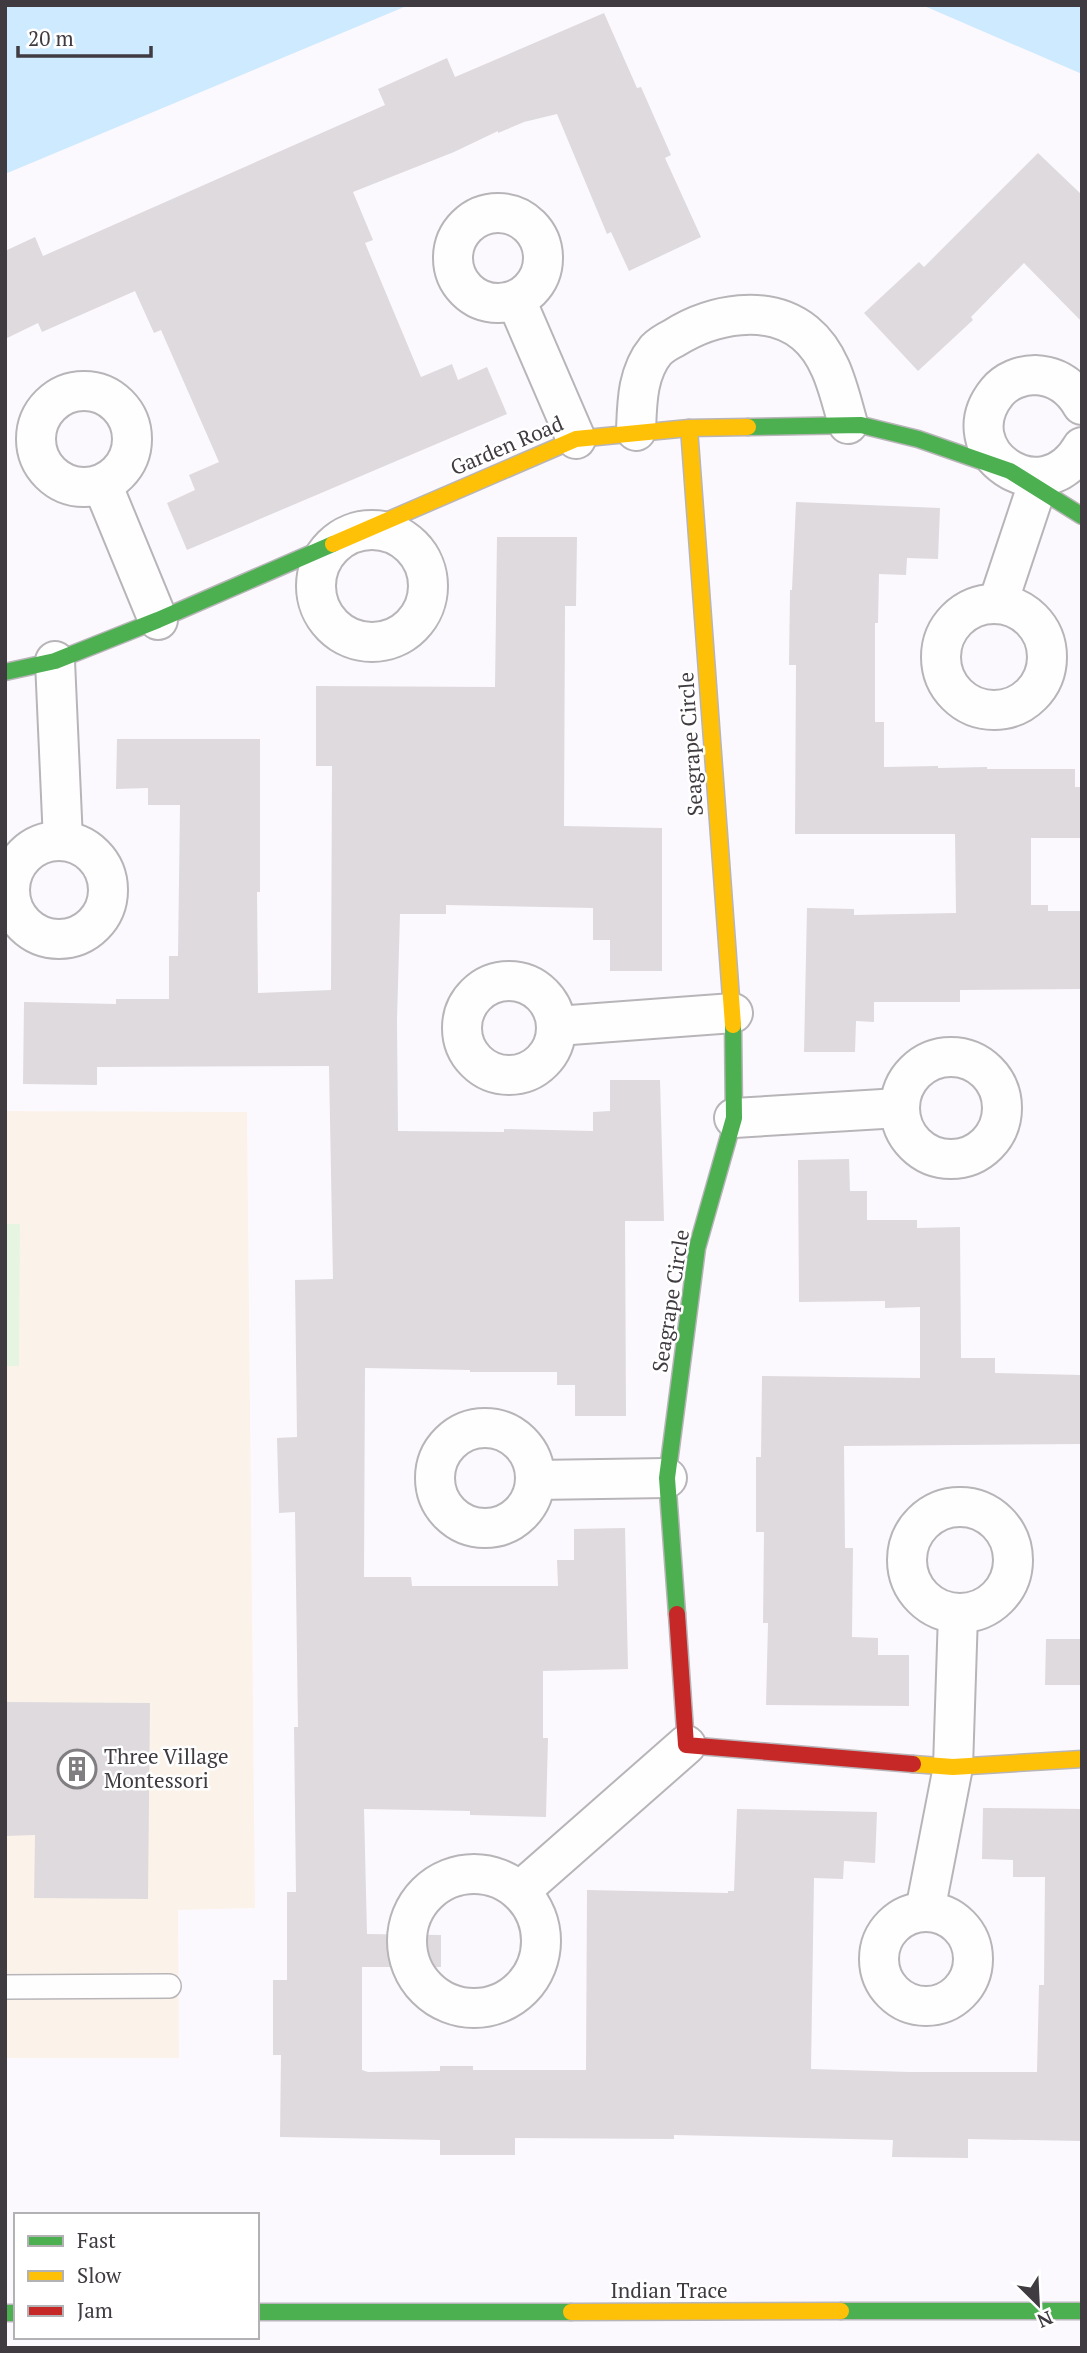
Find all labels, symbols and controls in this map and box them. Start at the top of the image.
scale bar [18,14,150,58]
text: 20 m [28,24,74,52]
street label: Garden Road [446,409,568,481]
street label: Seagrape Circle [671,671,709,817]
street label: Seagrape Circle [645,1227,695,1374]
place label: Three Village Montessori [104,1742,229,1794]
building icon: Three Village Montessori [56,1748,98,1790]
legend [14,2213,259,2339]
text: Fast [77,2226,116,2254]
text: Slow [77,2261,122,2289]
north arrow [1003,2269,1073,2339]
street label: Indian Trace [610,2276,728,2304]
text: Jam [77,2296,113,2324]
text: N [1033,2306,1057,2335]

